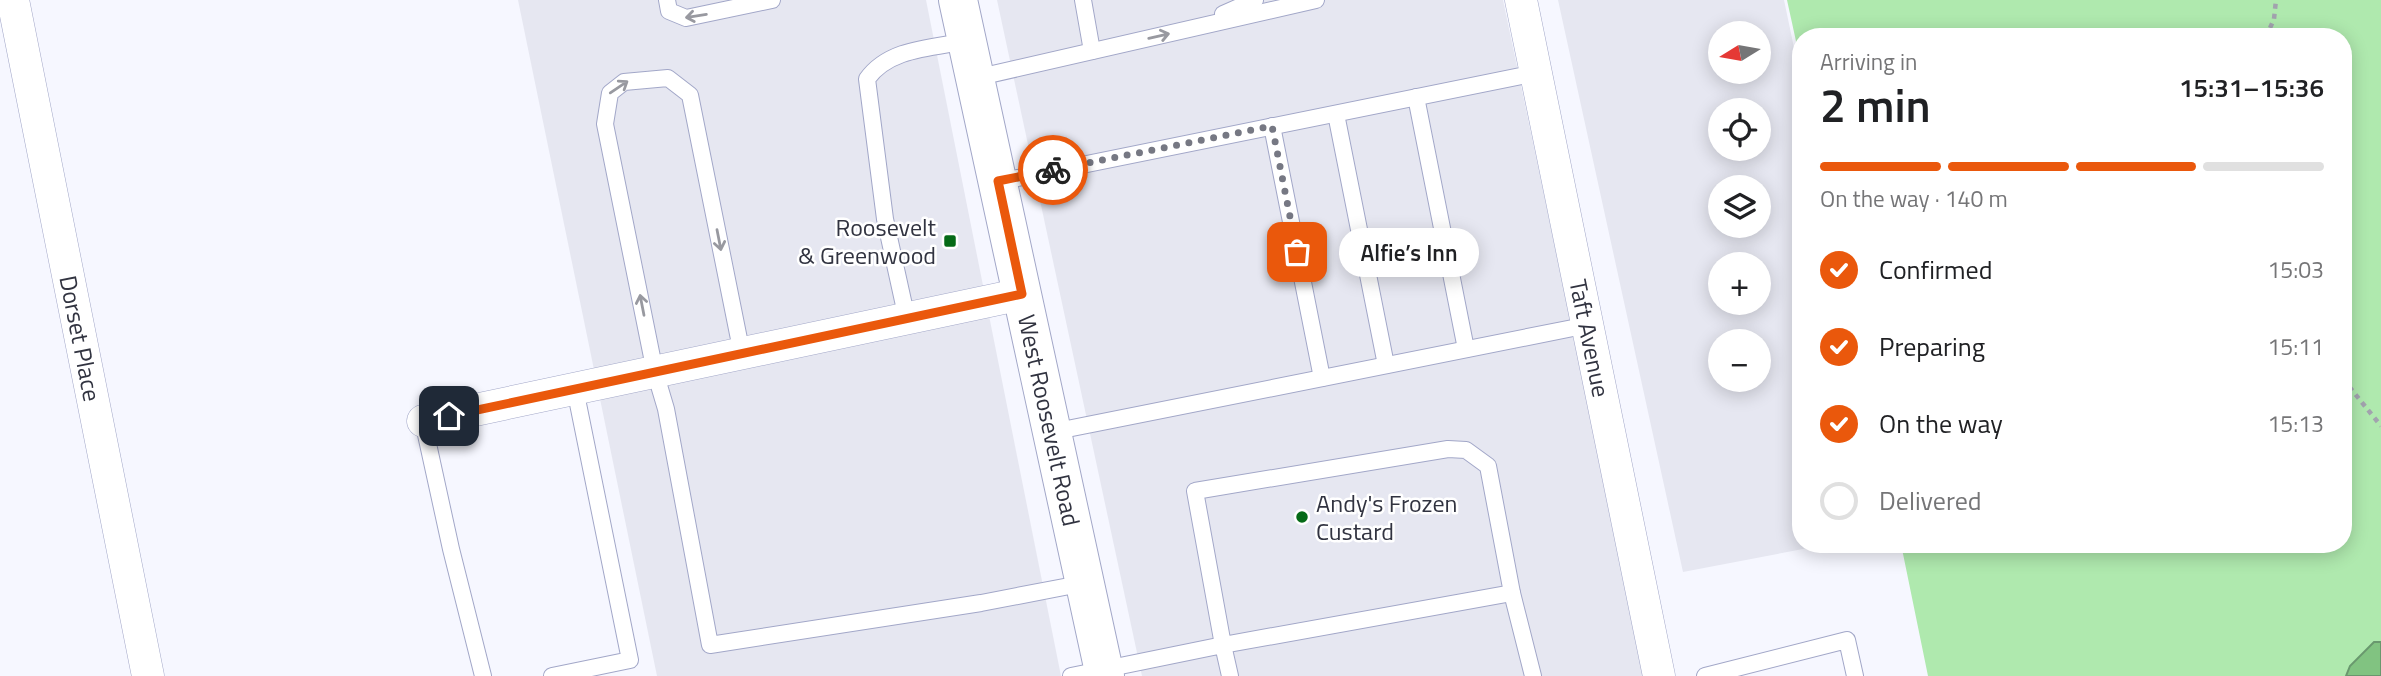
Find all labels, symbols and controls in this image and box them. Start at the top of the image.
one-way arrow [685,9,708,22]
north arrow [1708,21,1771,84]
map controls [1708,21,1771,392]
one-way arrow [1147,29,1170,43]
text: Arriving in [1820,44,1917,79]
text: 15:31–15:36 [2179,68,2324,107]
text: 2 min [1820,70,1931,140]
one-way arrow [609,80,628,95]
button: locate [1708,98,1771,161]
courier [1018,135,1088,205]
icon: bike [1034,151,1072,189]
button: layers [1708,175,1771,238]
text: On the way · 140 m [1820,181,2008,216]
place label: Roosevelt & Greenwood [798,209,937,273]
pin [1267,222,1327,282]
one-way arrow [713,228,726,251]
callout: Alfie’s Inn [1339,228,1479,276]
marker: Roosevelt & Greenwood [942,233,958,249]
icon: bag [1278,233,1316,271]
text: Alfie’s Inn [1361,235,1457,270]
text: Confirmed [1879,250,1993,289]
icon: check [1820,251,1858,289]
button: + [1708,252,1771,315]
text: 15:03 [2267,252,2324,287]
street label: Dorset Place [50,272,111,404]
street label: Taft Avenue [1560,276,1620,400]
one-way arrow [635,294,648,317]
street label: West Roosevelt Road [1009,311,1090,529]
text: Preparing [1879,327,1985,366]
icon: check [1820,328,1858,366]
button: − [1708,329,1771,392]
text: 15:11 [2267,329,2324,364]
pin [419,386,479,446]
icon: home [430,397,468,435]
text: On the way [1879,404,2003,443]
icon: check [1820,405,1858,443]
text: 15:13 [2267,406,2324,441]
text: Delivered [1879,481,1982,520]
place label: Andy's Frozen Custard [1316,485,1457,549]
marker: Andy's Frozen Custard [1294,509,1310,525]

